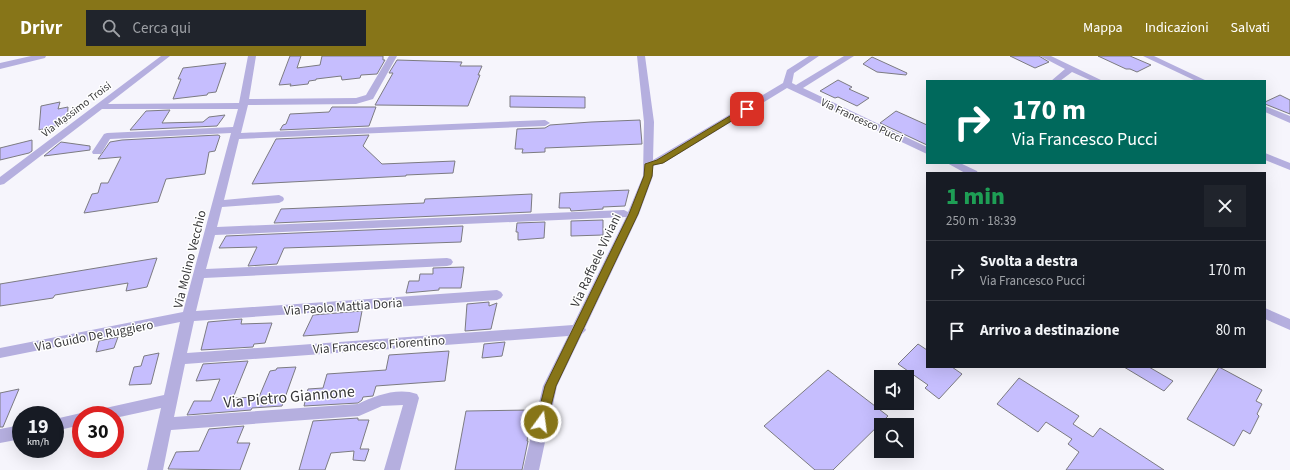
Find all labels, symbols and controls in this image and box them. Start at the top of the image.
search box [86,10,366,46]
text: Drivr [20,15,62,42]
icon: search [100,17,122,39]
text: Cerca qui [132,18,191,39]
text: Mappa [1083,18,1123,38]
text: Indicazioni [1145,18,1209,38]
text: Salvati [1231,18,1270,38]
street label: Via Massimo Troisi [38,78,114,141]
text: 170 m [1012,90,1086,130]
pin [730,92,764,126]
street label: Via Francesco Pucci [818,95,905,146]
icon: right [946,96,998,148]
icon: arrive [736,98,758,120]
text: Via Francesco Pucci [1012,127,1158,152]
text: 1 min [946,179,1005,214]
button: close [1204,185,1246,227]
street label: Via Molino Vecchio [169,208,211,310]
street label: Via Raffaele Viviani [566,211,626,310]
text: 250 m · 18:39 [946,212,1016,230]
text: Svolta a destra [980,251,1078,272]
icon: right [946,260,968,282]
text: 170 m [1208,260,1246,281]
text: Via Francesco Pucci [980,272,1085,290]
street label: Via Paolo Mattia Doria [283,294,403,320]
street label: Via Guido De Ruggiero [34,316,155,356]
icon: arrive [946,320,968,342]
text: Arrivo a destinazione [980,320,1119,341]
text: 80 m [1216,320,1246,341]
street label: Via Francesco Fiorentino [312,331,446,359]
map controls [874,370,914,458]
button: sound [874,370,914,410]
street label: Via Pietro Giannone [223,380,356,414]
position arrow [520,401,562,443]
speed limit sign: 30 [72,406,124,458]
text: 19 [27,413,49,441]
button: search [874,418,914,458]
text: km/h [27,435,49,449]

